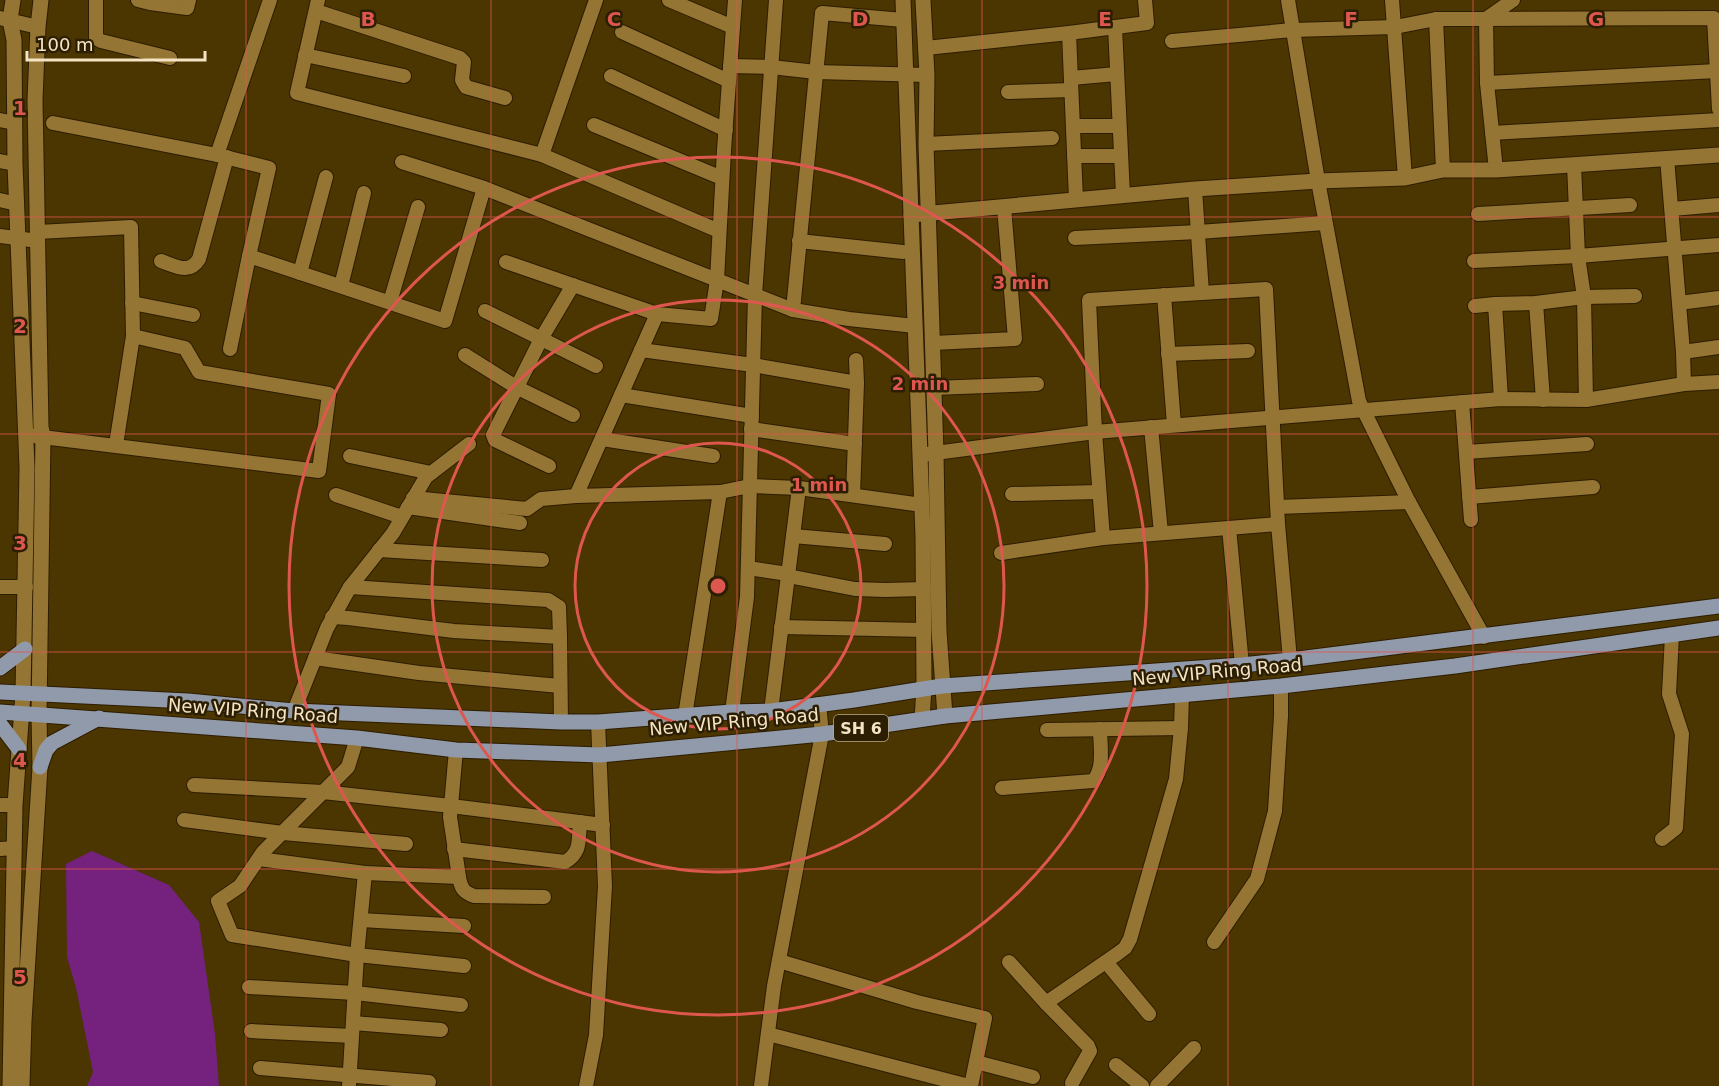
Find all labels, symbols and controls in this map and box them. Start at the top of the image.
text: B [360,7,376,31]
text: C [607,7,621,31]
text: D [852,7,868,31]
text: E [1098,7,1112,31]
text: F [1344,7,1358,31]
text: G [1588,7,1604,31]
scale bar [27,24,206,62]
text: 100 m [36,34,94,55]
text: 1 [13,96,27,120]
text: 3 min [993,272,1049,293]
text: 2 [13,314,27,338]
text: 2 min [892,373,948,394]
text: 1 min [791,474,847,495]
text: 3 [13,531,27,555]
centre of rings [708,576,728,596]
street label: New VIP Ring Road [1131,654,1303,689]
street label: New VIP Ring Road [167,694,339,727]
street label: New VIP Ring Road [648,704,820,739]
road number: SH 6 [834,715,888,741]
text: 4 [13,748,27,772]
text: 5 [13,965,27,989]

